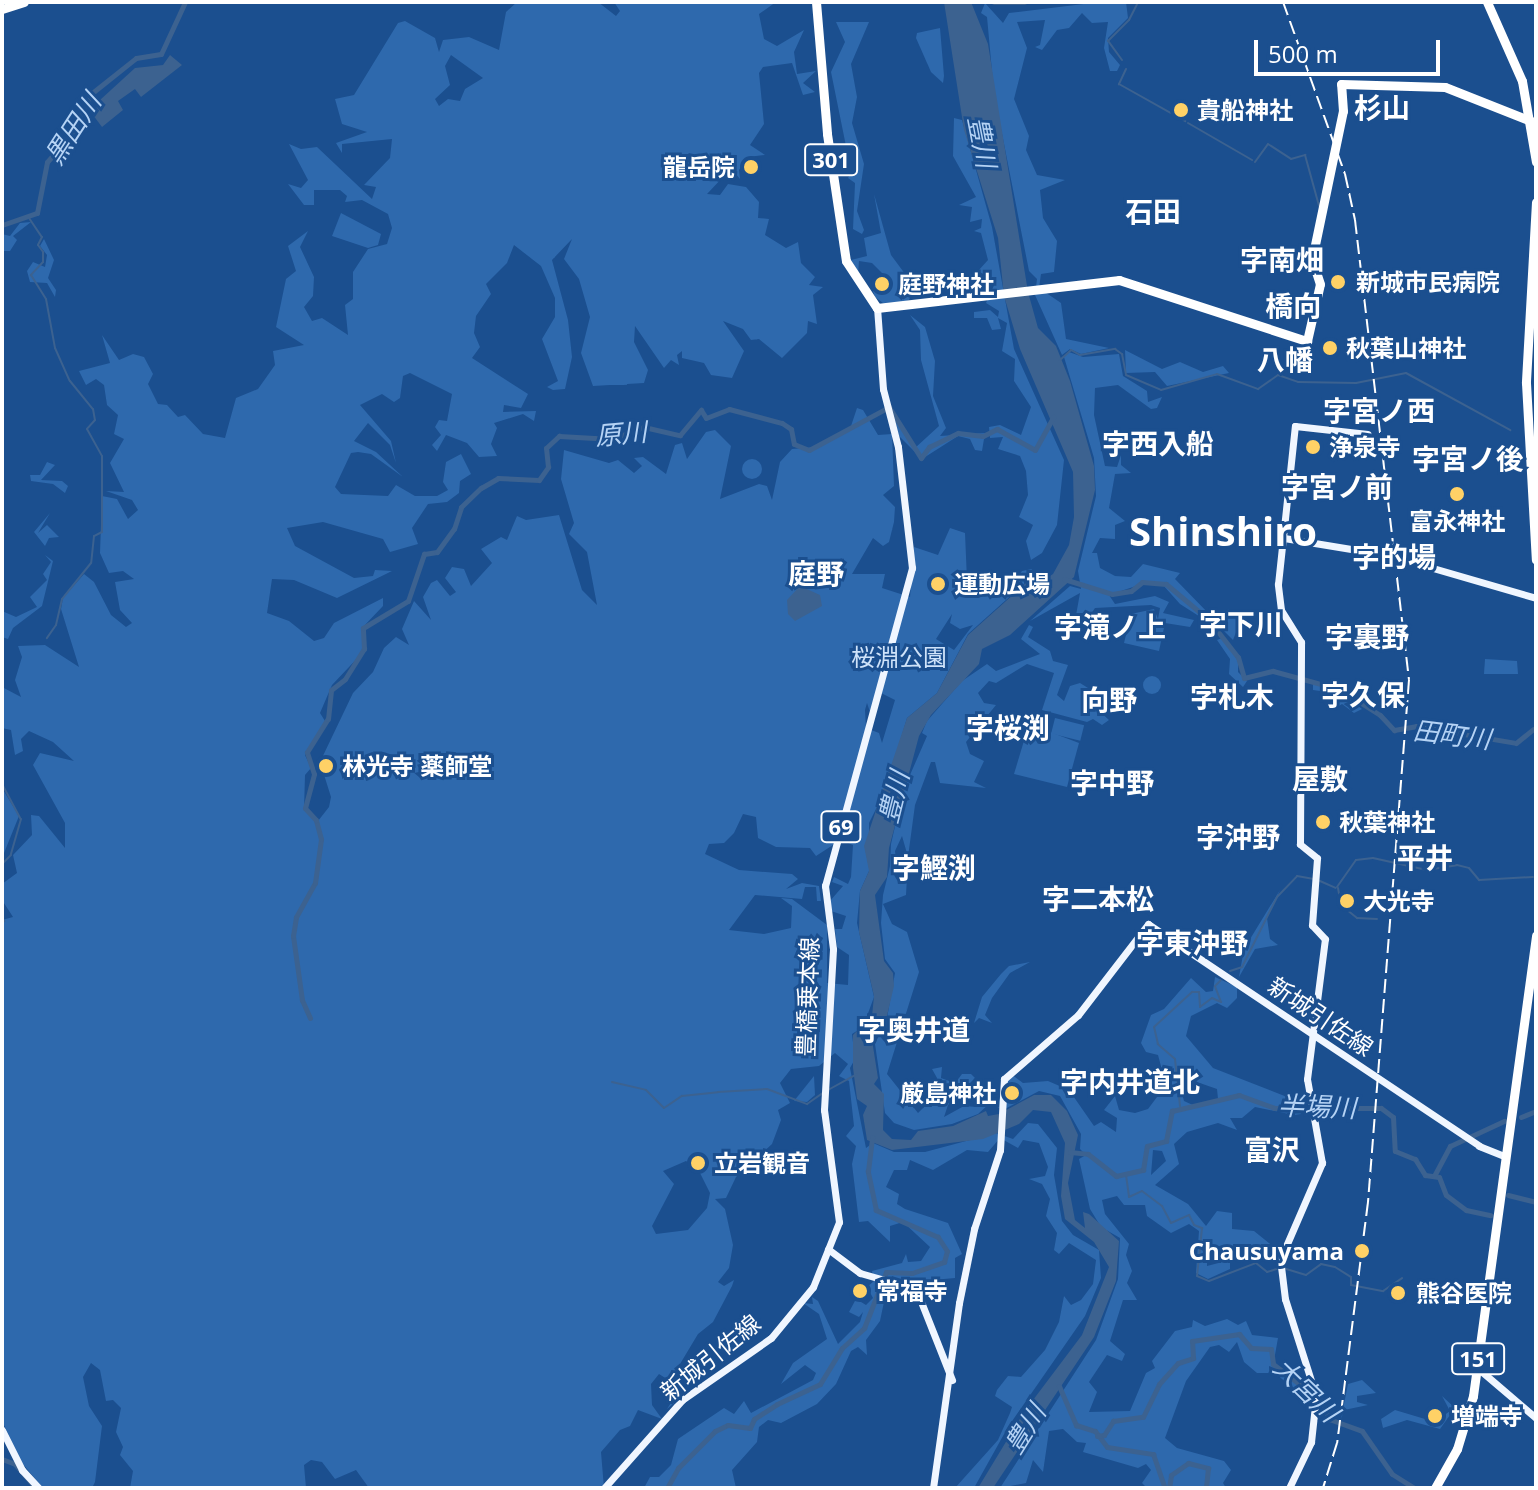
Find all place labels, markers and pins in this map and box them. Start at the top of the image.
place label: 貴船神社 [1197,96,1293,124]
marker: 貴船神社 [1172,101,1190,119]
place label: 龍岳院 [663,153,735,181]
marker: 龍岳院 [742,158,760,176]
place label: 新城市民病院 [1356,268,1500,296]
place label: 庭野神社 [898,270,994,298]
marker: 新城市民病院 [1327,271,1349,293]
marker: 庭野神社 [873,275,891,293]
place label: 秋葉山神社 [1346,334,1466,362]
marker: 秋葉山神社 [1321,339,1339,357]
place label: 浄泉寺 [1329,433,1401,461]
marker: 浄泉寺 [1304,438,1322,456]
marker: 富永神社 [1448,485,1466,503]
place label: 富永神社 [1409,507,1505,535]
place label: 運動広場 [954,570,1050,598]
marker: 運動広場 [929,575,947,593]
place label: 林光寺 薬師堂 [342,752,492,780]
marker: 林光寺 薬師堂 [317,757,335,775]
place label: 秋葉神社 [1339,808,1435,836]
marker: 秋葉神社 [1314,813,1332,831]
place label: 大光寺 [1363,887,1435,915]
marker: 大光寺 [1338,892,1356,910]
place label: 厳島神社 [900,1079,996,1107]
marker: 厳島神社 [1003,1084,1021,1102]
place label: 立岩観音 [714,1149,810,1177]
marker: 立岩観音 [689,1154,707,1172]
place label: Chausuyama [1189,1237,1344,1265]
marker: Chausuyama [1351,1240,1373,1262]
place label: 常福寺 [876,1277,948,1305]
place label: 熊谷医院 [1416,1279,1512,1307]
marker: 常福寺 [851,1282,869,1300]
marker: 熊谷医院 [1387,1282,1409,1304]
place label: 増端寺 [1451,1402,1523,1430]
marker: 増端寺 [1426,1407,1444,1425]

